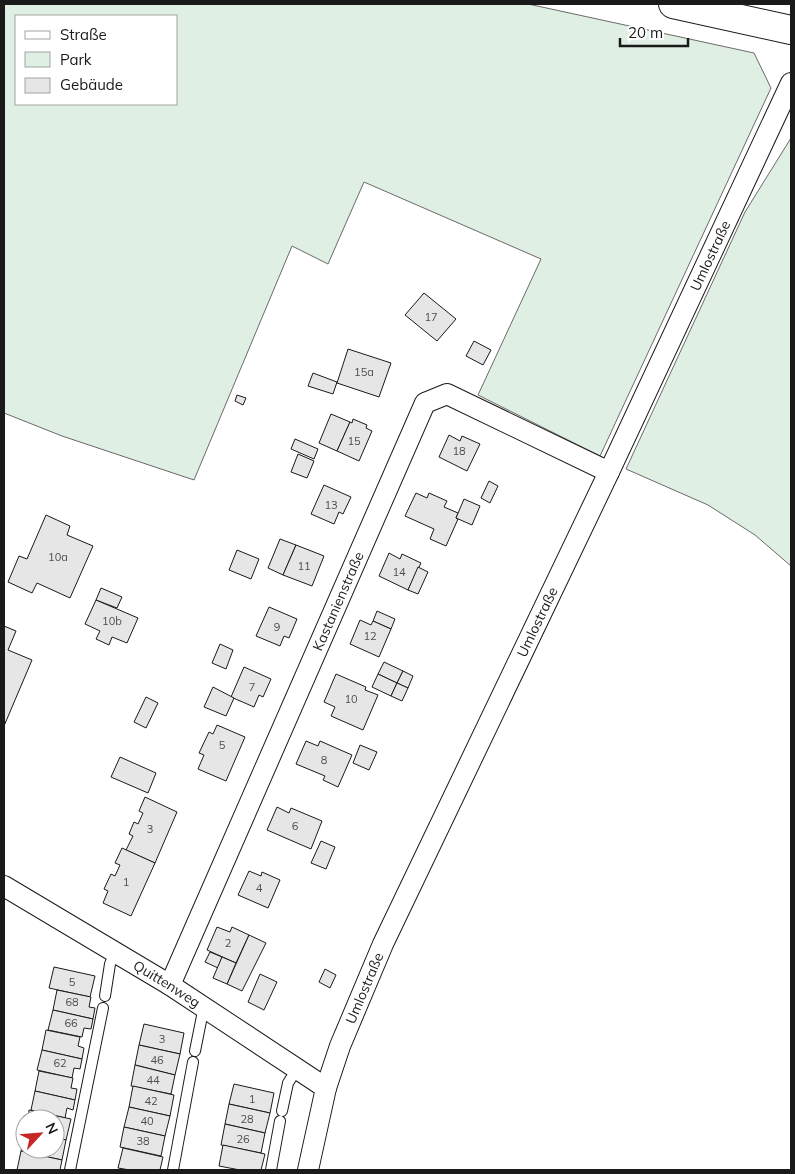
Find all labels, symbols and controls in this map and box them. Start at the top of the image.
legend [15,15,178,105]
scale bar [620,15,688,47]
text: 20 m [628,23,663,42]
text: Straße [60,25,107,44]
text: Park [60,50,92,69]
text: Gebäude [60,75,123,94]
street label: Umlostraße [686,218,734,294]
house number: 17 [424,310,438,324]
house number: 15a [354,365,374,379]
house number: 15 [347,434,361,448]
house number: 18 [452,444,466,458]
house number: 13 [324,498,338,512]
street label: Kastanienstraße [309,549,368,654]
house number: 10a [48,550,68,564]
house number: 11 [297,559,311,573]
house number: 14 [392,565,406,579]
street label: Umlostraße [513,584,562,660]
house number: 10b [102,614,122,628]
house number: 9 [274,620,280,634]
house number: 12 [363,629,377,643]
house number: 7 [249,680,255,694]
house number: 10 [344,692,358,706]
house number: 5 [219,738,226,752]
house number: 8 [321,753,328,767]
house number: 6 [292,819,299,833]
house number: 3 [147,822,153,836]
house number: 1 [123,875,129,889]
house number: 4 [256,881,263,895]
house number: 2 [225,936,232,950]
street label: Umlostraße [341,950,387,1026]
street label: Quittenweg [130,956,204,1012]
house number: 5 [69,975,76,989]
house number: 68 [65,995,79,1009]
house number: 66 [64,1016,78,1030]
house number: 3 [159,1032,165,1046]
house number: 46 [150,1053,164,1067]
house number: 62 [53,1056,67,1070]
house number: 44 [146,1073,160,1087]
house number: 1 [249,1092,255,1106]
house number: 42 [144,1094,158,1108]
north arrow [15,1109,65,1159]
house number: 28 [240,1112,254,1126]
house number: 40 [140,1114,154,1128]
text: N [41,1120,62,1137]
house number: 26 [236,1132,250,1146]
house number: 38 [136,1134,150,1148]

